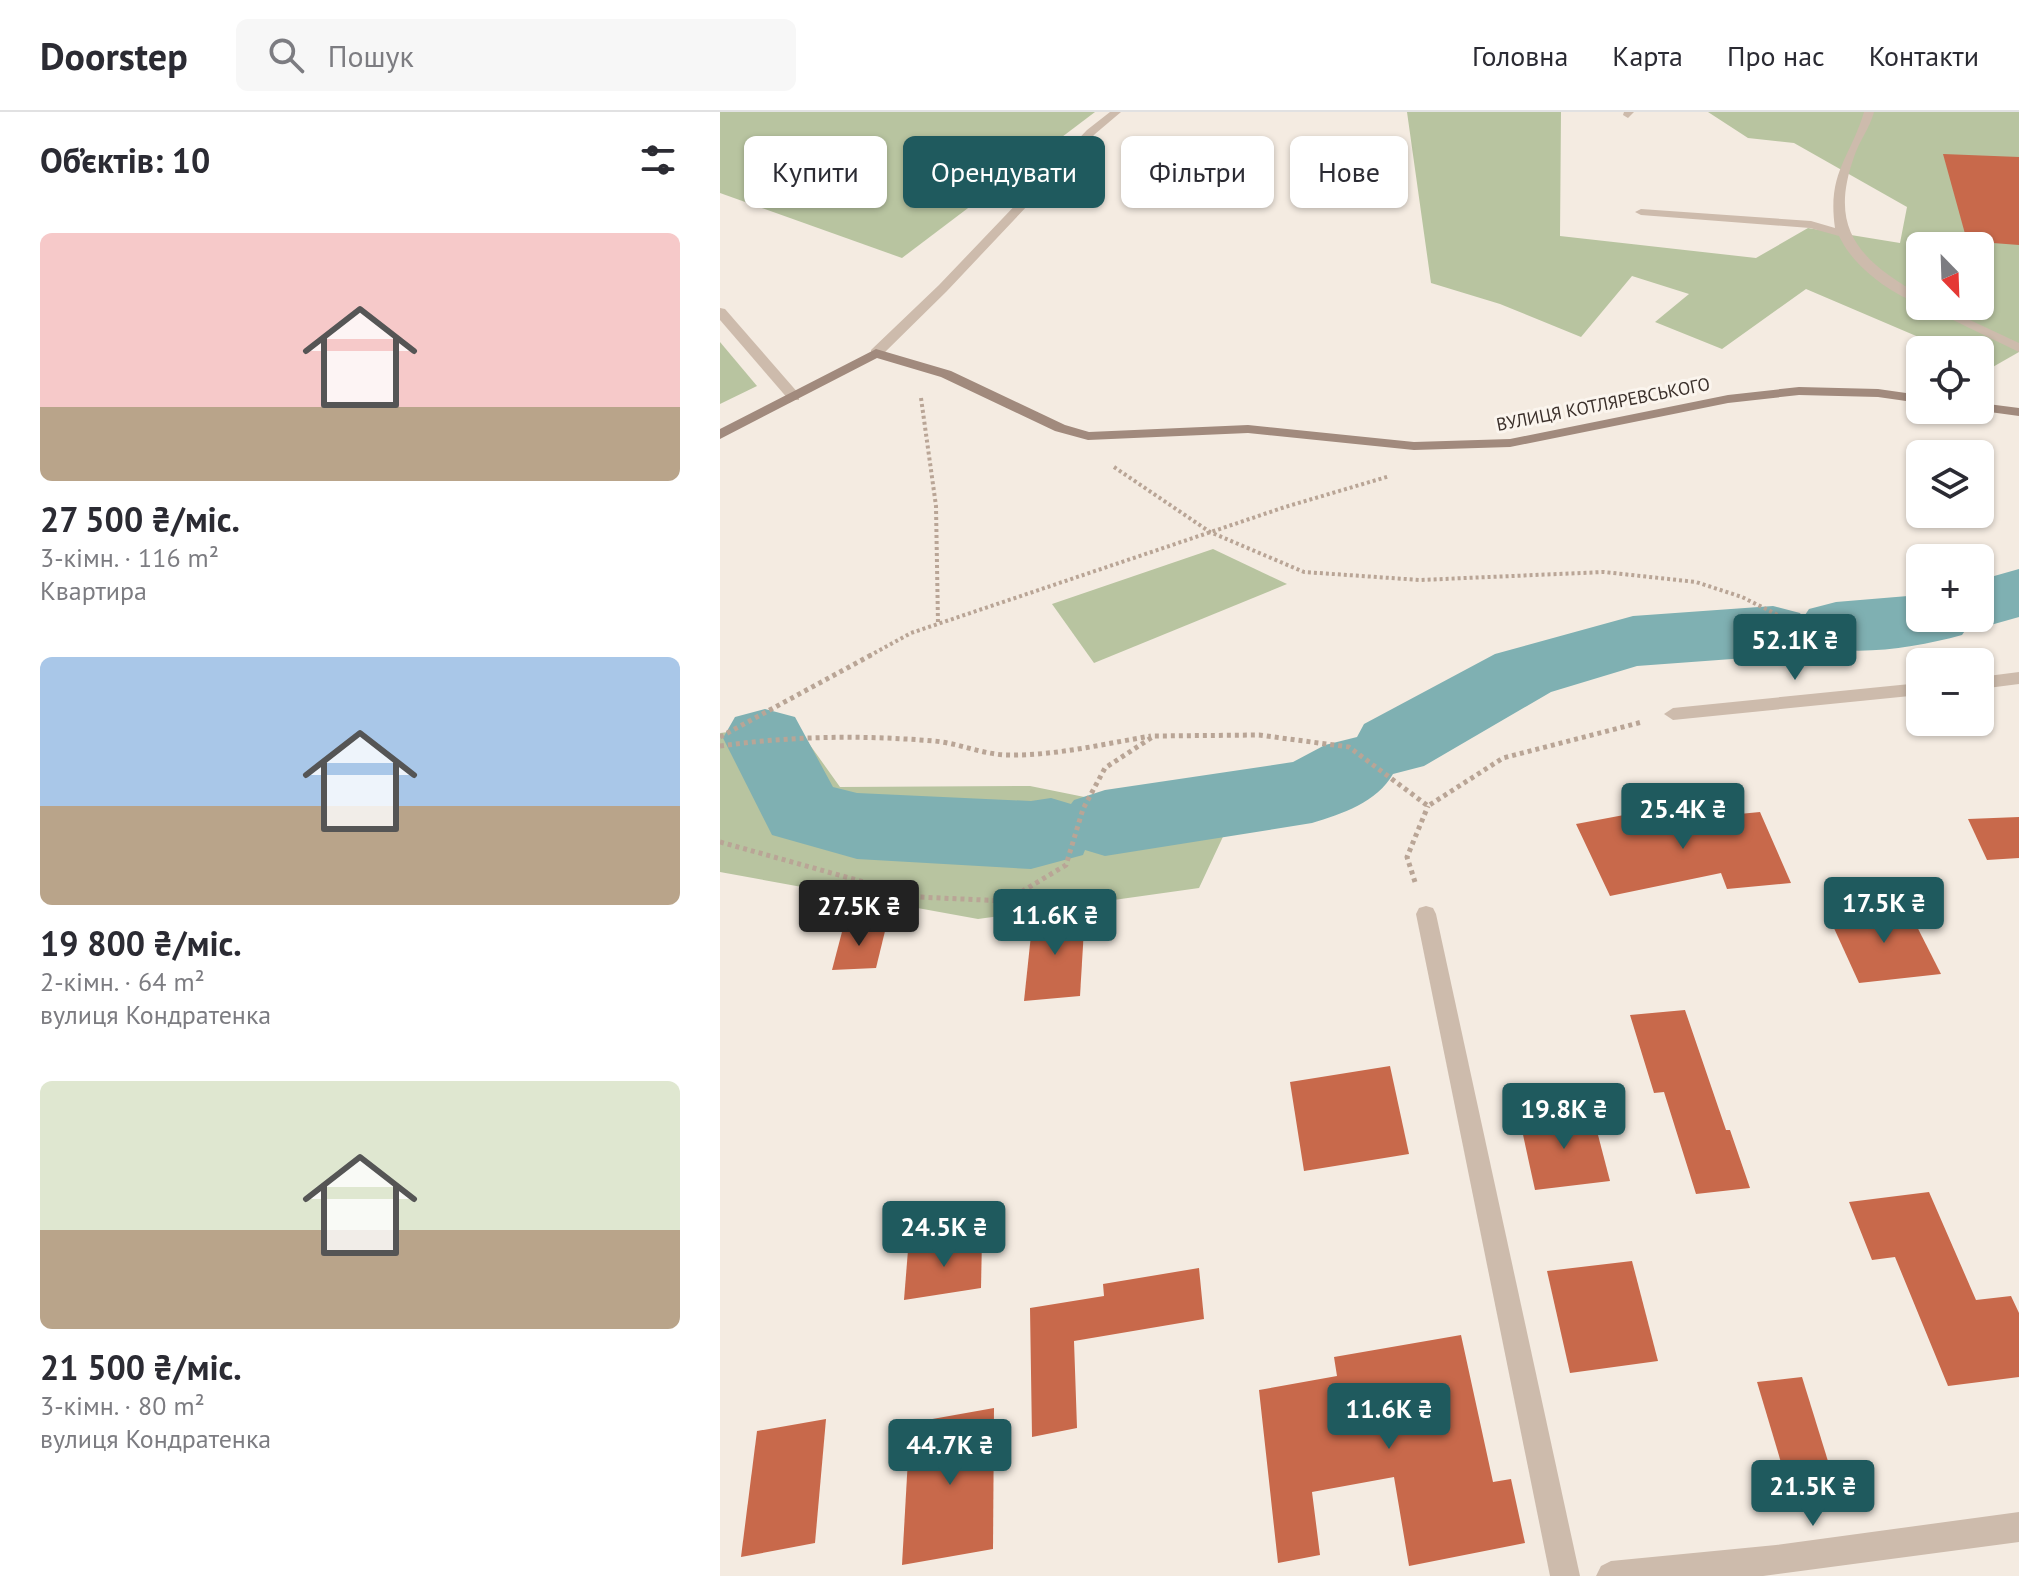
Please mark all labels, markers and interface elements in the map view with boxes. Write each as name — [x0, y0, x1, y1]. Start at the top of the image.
search box — [236, 19, 796, 91]
text: Doorstep — [40, 31, 188, 80]
icon: search — [264, 33, 308, 77]
text: Пошук — [328, 36, 414, 75]
text: Головна — [1472, 37, 1568, 74]
text: Карта — [1612, 37, 1683, 74]
text: Про нас — [1727, 37, 1825, 74]
text: Контакти — [1869, 37, 1979, 74]
chip: Купити — [744, 136, 887, 208]
chip: Орендувати — [903, 136, 1105, 208]
chip: Фільтри — [1121, 136, 1274, 208]
chip: Нове — [1290, 136, 1408, 208]
text: Об’єктів: 10 — [40, 138, 210, 182]
icon: filters — [636, 138, 680, 182]
north arrow — [1906, 232, 1994, 320]
map controls — [1906, 232, 1994, 736]
icon: home — [288, 285, 432, 429]
button: locate — [1906, 336, 1994, 424]
street label: ВУЛИЦЯ КОТЛЯРЕВСЬКОГО — [1494, 372, 1712, 436]
button: layers — [1906, 440, 1994, 528]
text: 27 500 ₴/міс. — [40, 497, 240, 541]
text: 3-кімн. · 116 m² — [40, 541, 219, 574]
button: + — [1906, 544, 1994, 632]
text: Квартира — [40, 574, 147, 607]
pin: 52.1K ₴ — [1721, 614, 1869, 682]
text: 52.1K ₴ — [1751, 623, 1839, 656]
button: − — [1906, 648, 1994, 736]
icon: home — [288, 709, 432, 853]
pin: 25.4K ₴ — [1609, 783, 1757, 851]
text: 25.4K ₴ — [1639, 792, 1727, 825]
pin: 17.5K ₴ — [1810, 877, 1958, 945]
pin: 27.5K ₴ — [785, 880, 933, 948]
text: 17.5K ₴ — [1842, 886, 1926, 919]
text: 27.5K ₴ — [817, 889, 901, 922]
pin: 11.6K ₴ — [981, 889, 1129, 957]
text: 11.6K ₴ — [1011, 898, 1099, 931]
text: 19 800 ₴/міс. — [40, 921, 242, 965]
text: 2-кімн. · 64 m² — [40, 965, 205, 998]
text: вулиця Кондратенка — [40, 998, 271, 1031]
pin: 19.8K ₴ — [1490, 1083, 1638, 1151]
text: 19.8K ₴ — [1520, 1092, 1608, 1125]
icon: home — [288, 1133, 432, 1277]
pin: 24.5K ₴ — [870, 1201, 1018, 1269]
text: 24.5K ₴ — [900, 1210, 988, 1243]
text: 21 500 ₴/міс. — [40, 1345, 242, 1389]
pin: 11.6K ₴ — [1315, 1383, 1463, 1451]
text: 3-кімн. · 80 m² — [40, 1389, 205, 1422]
text: 11.6K ₴ — [1345, 1392, 1433, 1425]
pin: 44.7K ₴ — [876, 1419, 1024, 1487]
text: вулиця Кондратенка — [40, 1422, 271, 1455]
text: 44.7K ₴ — [906, 1428, 994, 1461]
pin: 21.5K ₴ — [1739, 1460, 1887, 1528]
text: 21.5K ₴ — [1769, 1469, 1857, 1502]

